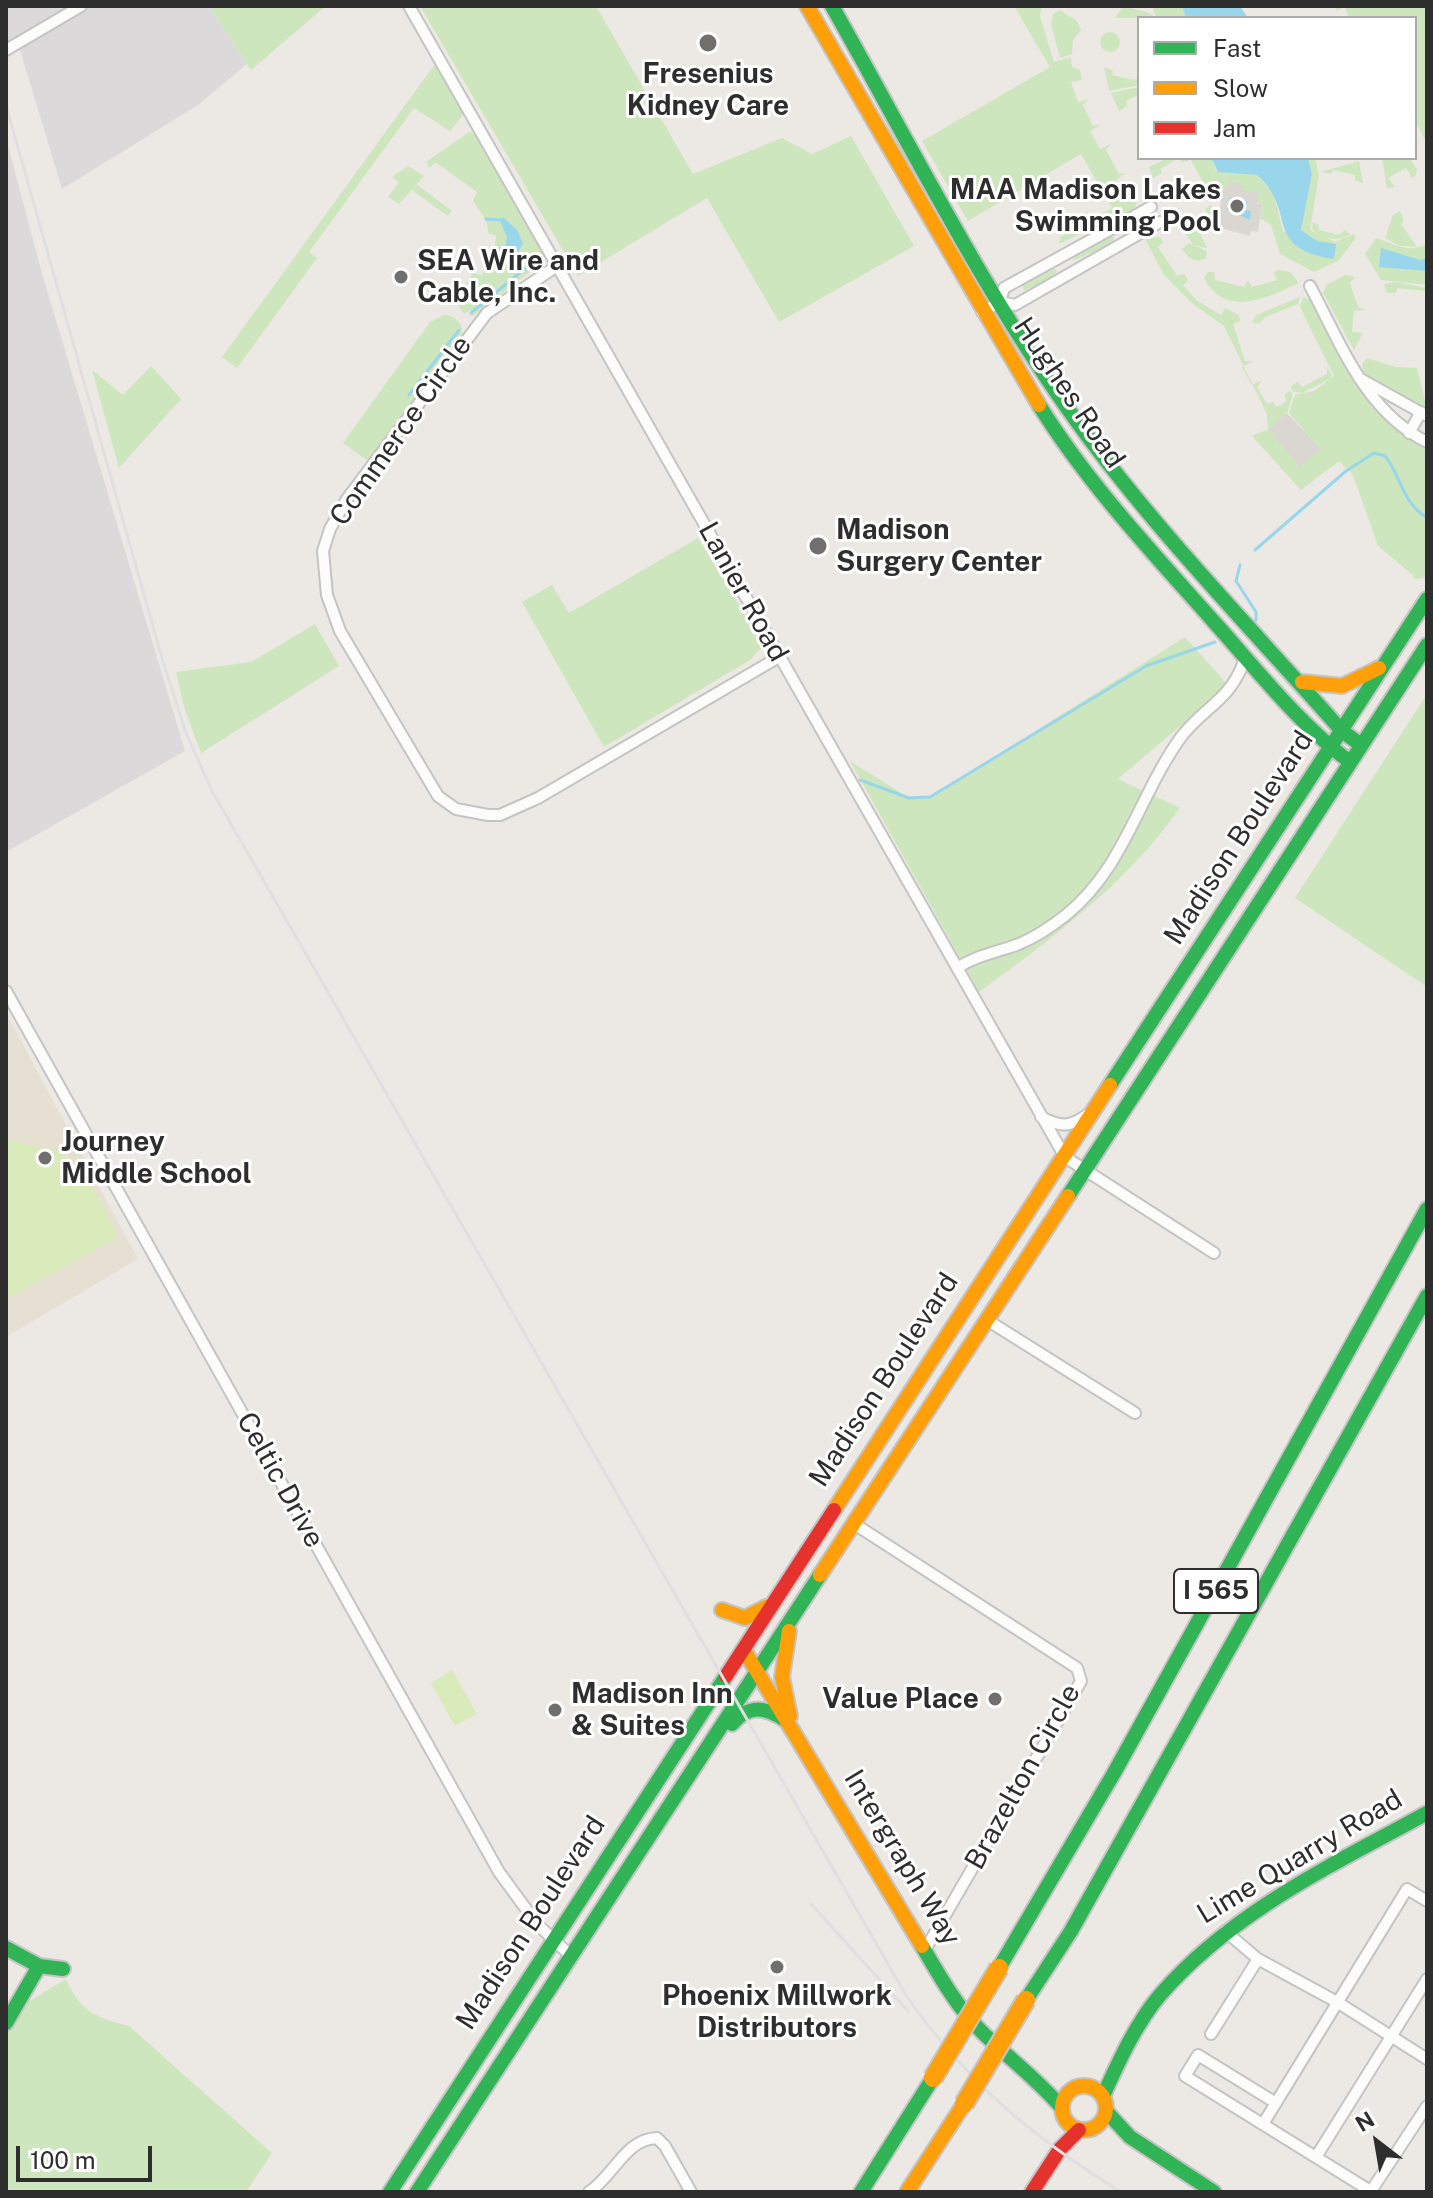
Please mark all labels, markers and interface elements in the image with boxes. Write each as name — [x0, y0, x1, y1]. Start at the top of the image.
legend — [1137, 16, 1417, 160]
marker: Fresenius Kidney Care — [697, 32, 719, 54]
text: Fast — [1213, 34, 1261, 62]
place label: Fresenius Kidney Care — [627, 57, 789, 123]
text: Slow — [1213, 74, 1268, 102]
text: Jam — [1213, 114, 1256, 142]
place label: MAA Madison Lakes Swimming Pool — [950, 173, 1221, 239]
marker: MAA Madison Lakes Swimming Pool — [1228, 197, 1246, 215]
place label: SEA Wire and Cable, Inc. — [417, 244, 599, 310]
marker: SEA Wire and Cable, Inc. — [392, 268, 410, 286]
street label: Hughes Road — [1006, 311, 1132, 475]
street label: Commerce Circle — [323, 330, 479, 532]
place label: Madison Surgery Center — [836, 513, 1042, 579]
street label: Lanier Road — [691, 516, 795, 668]
marker: Madison Surgery Center — [807, 535, 829, 557]
street label: Madison Boulevard — [1157, 725, 1321, 951]
place label: Journey Middle School — [61, 1125, 252, 1191]
marker: Journey Middle School — [36, 1149, 54, 1167]
street label: Madison Boulevard — [802, 1267, 966, 1493]
street label: Celtic Drive — [229, 1407, 331, 1553]
road number: I 565 — [1174, 1569, 1258, 1613]
place label: Madison Inn & Suites — [571, 1677, 733, 1743]
street label: Brazelton Circle — [958, 1679, 1088, 1875]
place label: Value Place — [822, 1682, 979, 1716]
marker: Value Place — [986, 1690, 1004, 1708]
marker: Madison Inn & Suites — [546, 1701, 564, 1719]
street label: Intergraph Way — [836, 1764, 968, 1952]
street label: Lime Quarry Road — [1191, 1783, 1409, 1931]
street label: Madison Boulevard — [449, 1810, 613, 2036]
marker: Phoenix Millwork Distributors — [768, 1958, 786, 1976]
place label: Phoenix Millwork Distributors — [662, 1979, 892, 2045]
north arrow — [1337, 2102, 1417, 2182]
text: N — [1351, 2106, 1379, 2137]
scale bar — [20, 2130, 156, 2180]
text: 100 m — [30, 2146, 96, 2174]

